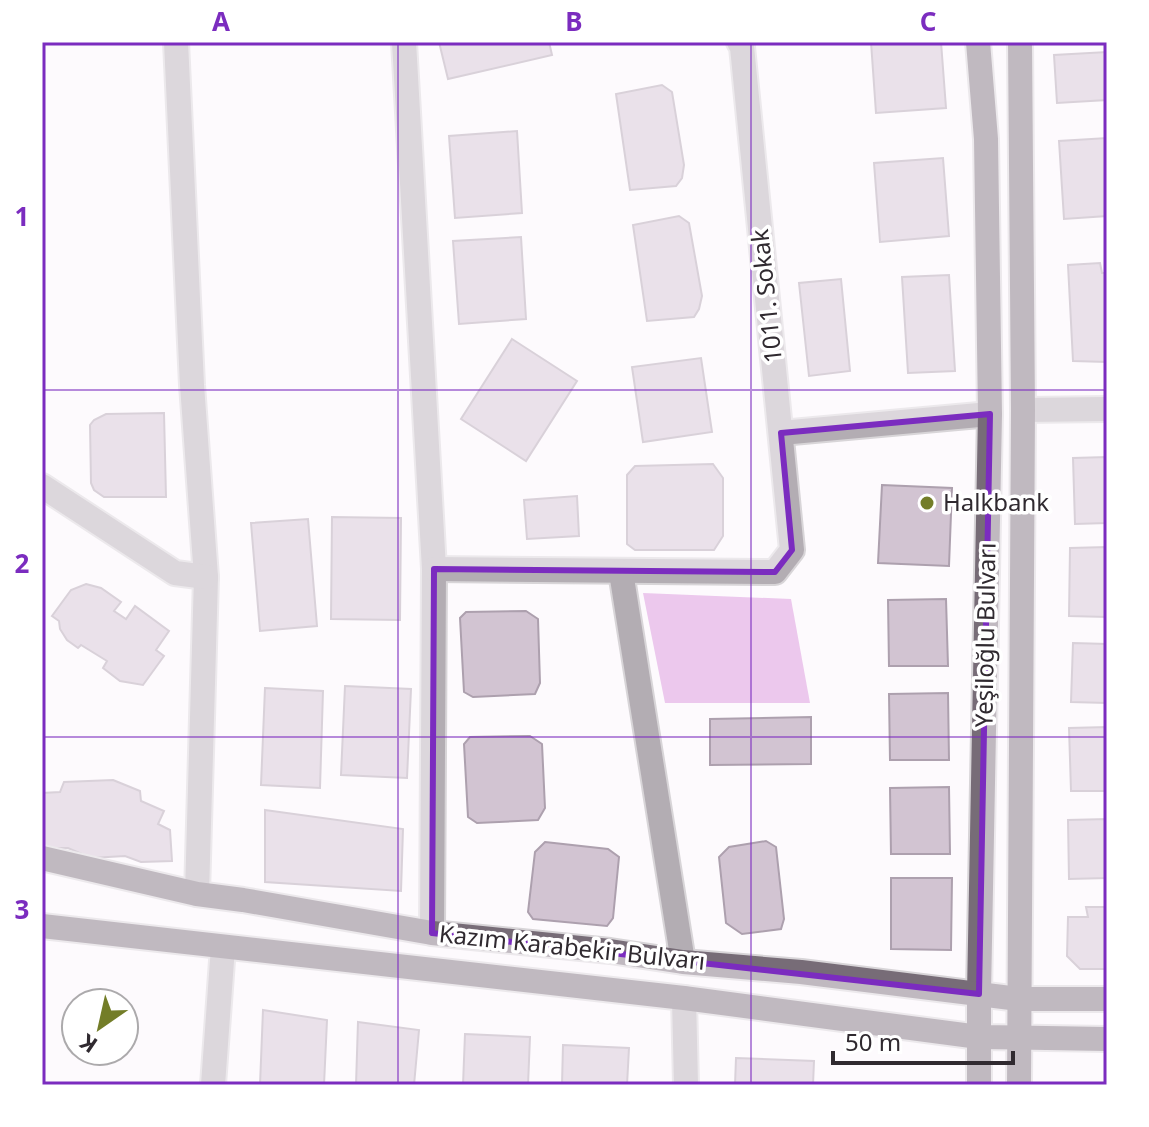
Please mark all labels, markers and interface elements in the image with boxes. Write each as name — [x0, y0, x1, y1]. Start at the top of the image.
text: A — [212, 3, 230, 39]
text: B — [565, 3, 583, 39]
text: C — [920, 3, 936, 39]
text: 1 — [15, 198, 29, 234]
street label: 1011. Sokak — [742, 227, 789, 365]
place label: Halkbank — [943, 485, 1049, 518]
marker: Halkbank — [918, 494, 936, 512]
street label: Yeşiloğlu Bulvarı — [966, 542, 1003, 728]
text: 2 — [15, 545, 30, 581]
text: 3 — [15, 891, 29, 927]
street label: Kazım Karabekir Bulvarı — [437, 916, 707, 977]
north arrow — [60, 987, 140, 1067]
scale bar — [833, 1015, 1013, 1065]
text: 50 m — [845, 1025, 901, 1058]
text: K — [73, 1028, 103, 1061]

